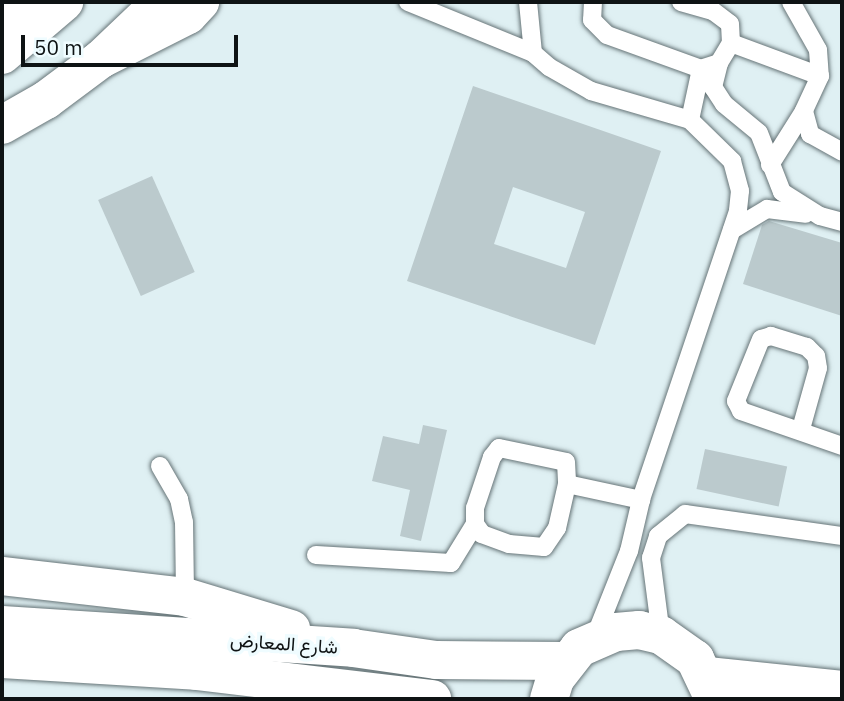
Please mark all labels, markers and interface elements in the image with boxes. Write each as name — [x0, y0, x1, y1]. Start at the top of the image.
scale bar — [24, 21, 242, 65]
text: 50 m — [34, 33, 83, 61]
street label: شارع المعارض — [229, 629, 339, 659]

